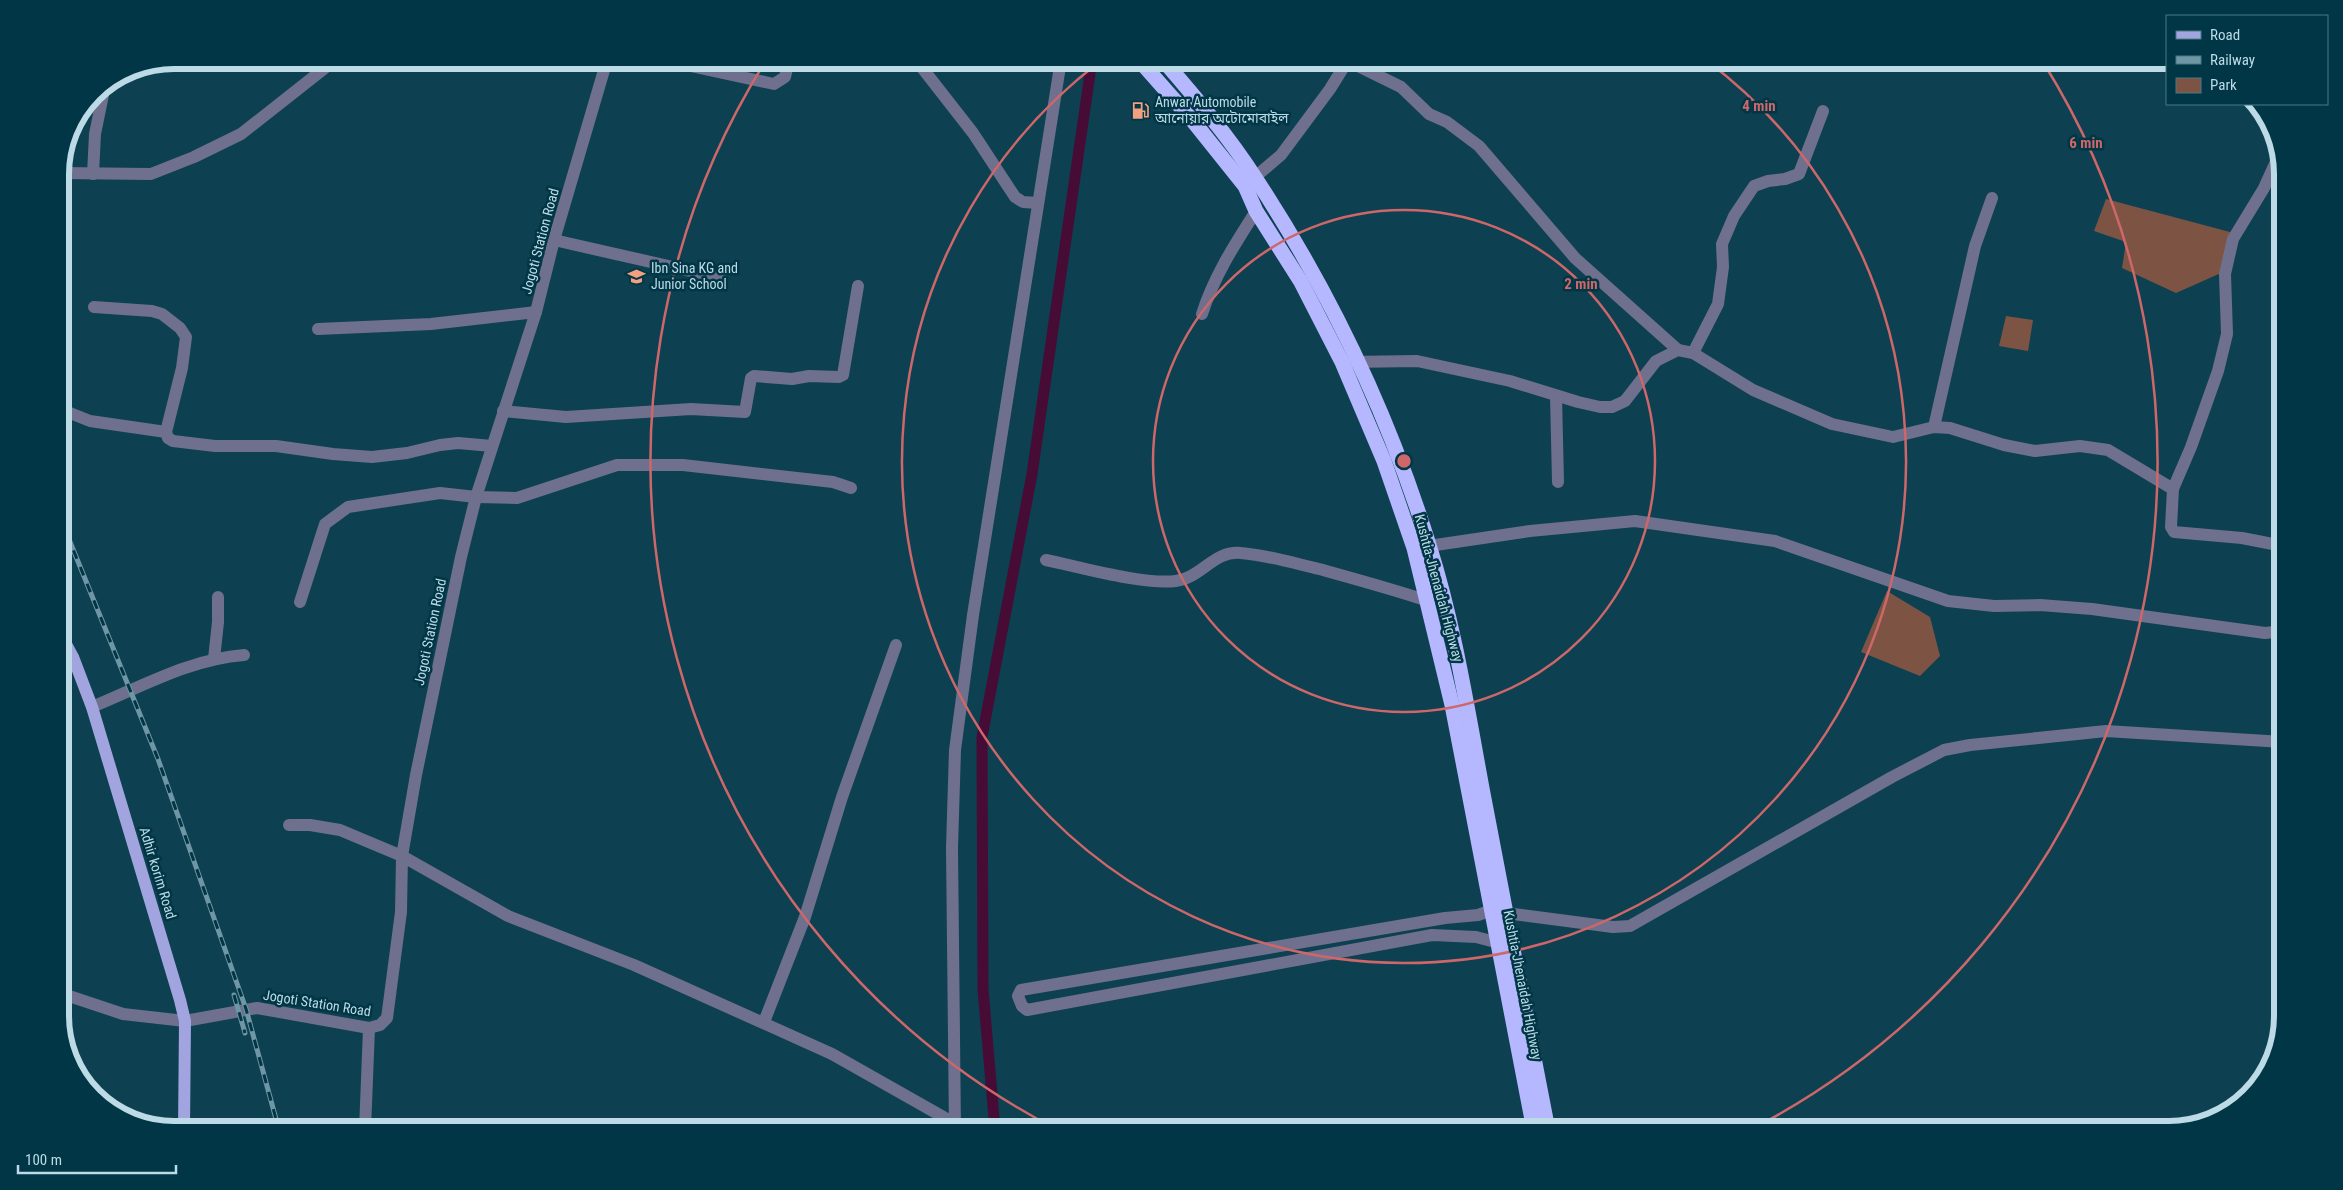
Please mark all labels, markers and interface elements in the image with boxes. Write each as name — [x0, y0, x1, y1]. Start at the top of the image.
legend — [2166, 15, 2328, 105]
text: Road — [2210, 26, 2240, 44]
text: Railway — [2210, 51, 2255, 69]
text: Park — [2210, 76, 2237, 94]
place label: Anwar Automobile আনোয়ার অটোমোবাইল — [1154, 94, 1289, 126]
text: 4 min — [1742, 97, 1776, 115]
fuel station icon: Anwar Automobile আনোয়ার অটোমোবাইল — [1131, 100, 1151, 120]
text: 6 min — [2069, 134, 2103, 152]
street label: Jogoti Station Road — [518, 186, 562, 296]
place label: Ibn Sina KG and Junior School — [651, 260, 738, 292]
school or university icon: Ibn Sina KG and Junior School — [627, 266, 647, 286]
text: 2 min — [1564, 275, 1598, 293]
centre of rings — [1395, 452, 1413, 470]
street label: Kushtia-Jhenaidah Highway — [1412, 512, 1466, 664]
street label: Jogoti Station Road — [411, 577, 449, 687]
street label: Adhir korim Road — [136, 825, 180, 921]
street label: Kushtia-Jhenaidah Highway — [1501, 909, 1545, 1062]
street label: Jogoti Station Road — [262, 987, 372, 1019]
scale bar — [18, 1142, 175, 1174]
text: 100 m — [25, 1151, 62, 1169]

